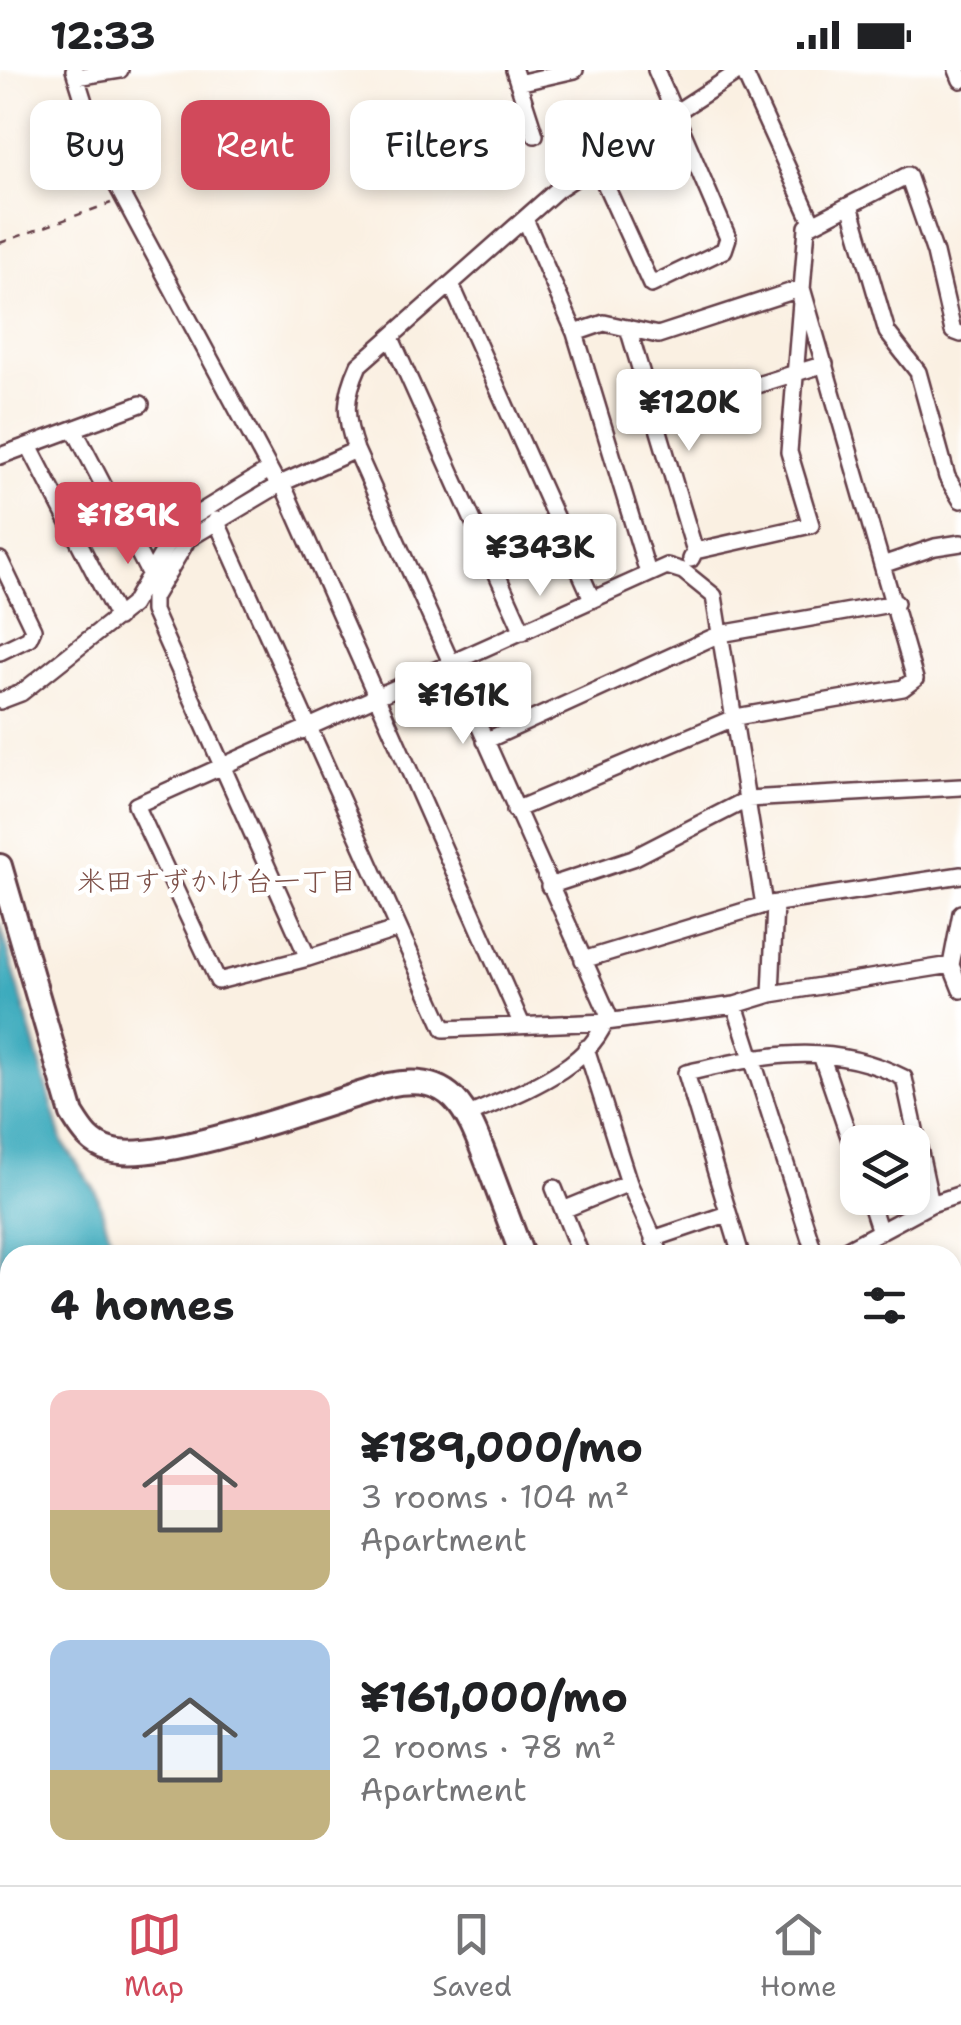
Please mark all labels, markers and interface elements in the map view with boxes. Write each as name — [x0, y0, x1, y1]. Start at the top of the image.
text: 12:33 — [50, 10, 156, 61]
chip: Buy — [30, 100, 161, 190]
chip: Rent — [181, 100, 330, 190]
chip: Filters — [350, 100, 525, 190]
chip: New — [545, 100, 691, 190]
pin: ¥120K — [619, 369, 759, 454]
text: ¥120K — [638, 380, 740, 423]
pin: ¥189K — [58, 482, 198, 567]
text: ¥189K — [77, 493, 179, 536]
pin: ¥343K — [470, 514, 610, 599]
text: ¥343K — [485, 525, 595, 568]
pin: ¥161K — [393, 662, 533, 747]
text: ¥161K — [417, 673, 509, 716]
district label: 米田すずかけ台一丁目 — [77, 862, 357, 900]
map controls — [840, 1125, 930, 1215]
button: layers — [840, 1125, 930, 1215]
text: 4 homes — [50, 1277, 235, 1333]
icon: filters — [857, 1278, 912, 1333]
text: ¥189,000/mo — [360, 1419, 643, 1475]
icon: home — [130, 1430, 250, 1550]
text: 3 rooms · 104 m² — [360, 1475, 629, 1518]
text: Apartment — [360, 1518, 527, 1561]
text: ¥161,000/mo — [360, 1669, 628, 1725]
icon: home — [130, 1680, 250, 1800]
text: 2 rooms · 78 m² — [360, 1725, 616, 1768]
text: Apartment — [360, 1768, 527, 1811]
tab: Map — [124, 1907, 184, 2005]
tab: Saved — [432, 1907, 512, 2005]
tab: Home — [760, 1907, 837, 2005]

